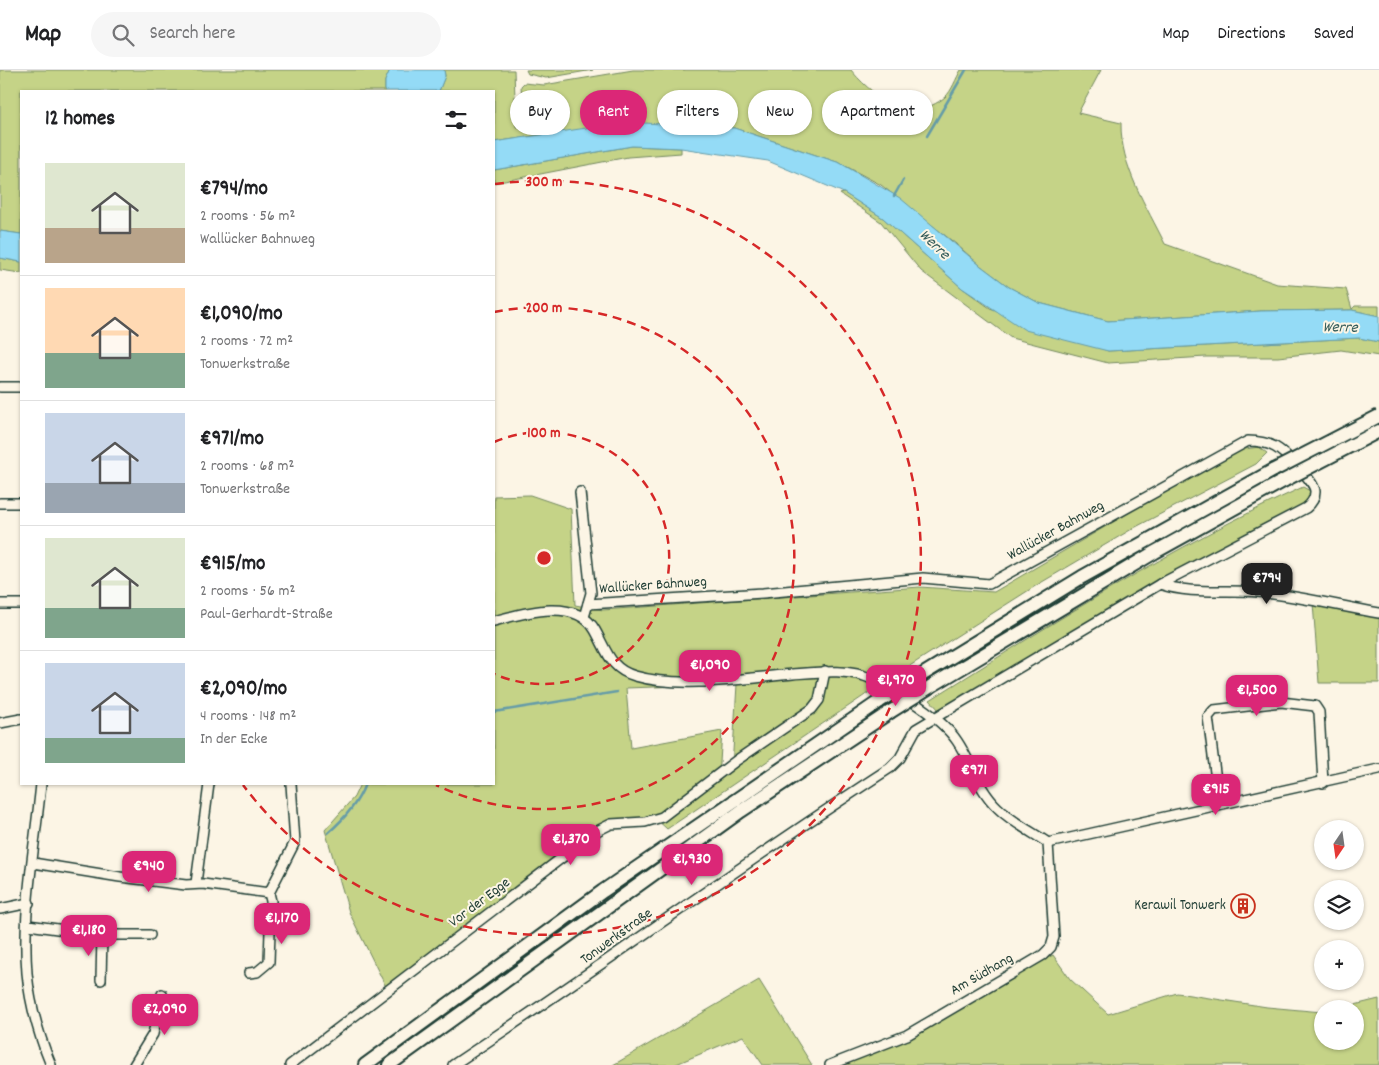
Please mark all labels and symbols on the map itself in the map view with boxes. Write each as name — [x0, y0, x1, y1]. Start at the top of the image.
text: 300 m — [526, 172, 562, 194]
water label: Werre — [913, 225, 955, 266]
text: 200 m — [526, 298, 562, 320]
water label: Werre — [1322, 316, 1359, 340]
text: 100 m — [527, 423, 561, 445]
street label: Wallücker Bahnweg — [1004, 495, 1108, 567]
centre of rings — [535, 549, 553, 567]
pin: €794 — [1237, 562, 1297, 605]
street label: Wallücker Bahnweg — [598, 571, 708, 601]
pin: €1,090 — [669, 650, 751, 692]
pin: €1,970 — [855, 664, 937, 707]
pin: €1,500 — [1216, 674, 1298, 717]
pin: €971 — [944, 754, 1004, 797]
pin: €915 — [1186, 774, 1246, 816]
north arrow — [1314, 820, 1364, 870]
pin: €1,370 — [530, 824, 612, 866]
pin: €1,930 — [651, 844, 733, 886]
pin: €940 — [119, 850, 179, 893]
street label: Vor der Egge — [445, 872, 516, 933]
building icon: Kerawil Tonwerk — [1230, 893, 1256, 919]
place label: Kerawil Tonwerk — [1134, 895, 1226, 917]
pin: €1,170 — [241, 902, 323, 945]
street label: Tonwerkstraße — [576, 903, 658, 971]
pin: €1,180 — [48, 914, 130, 957]
street label: Am Südhang — [946, 948, 1018, 1002]
pin: €2,090 — [124, 994, 206, 1036]

